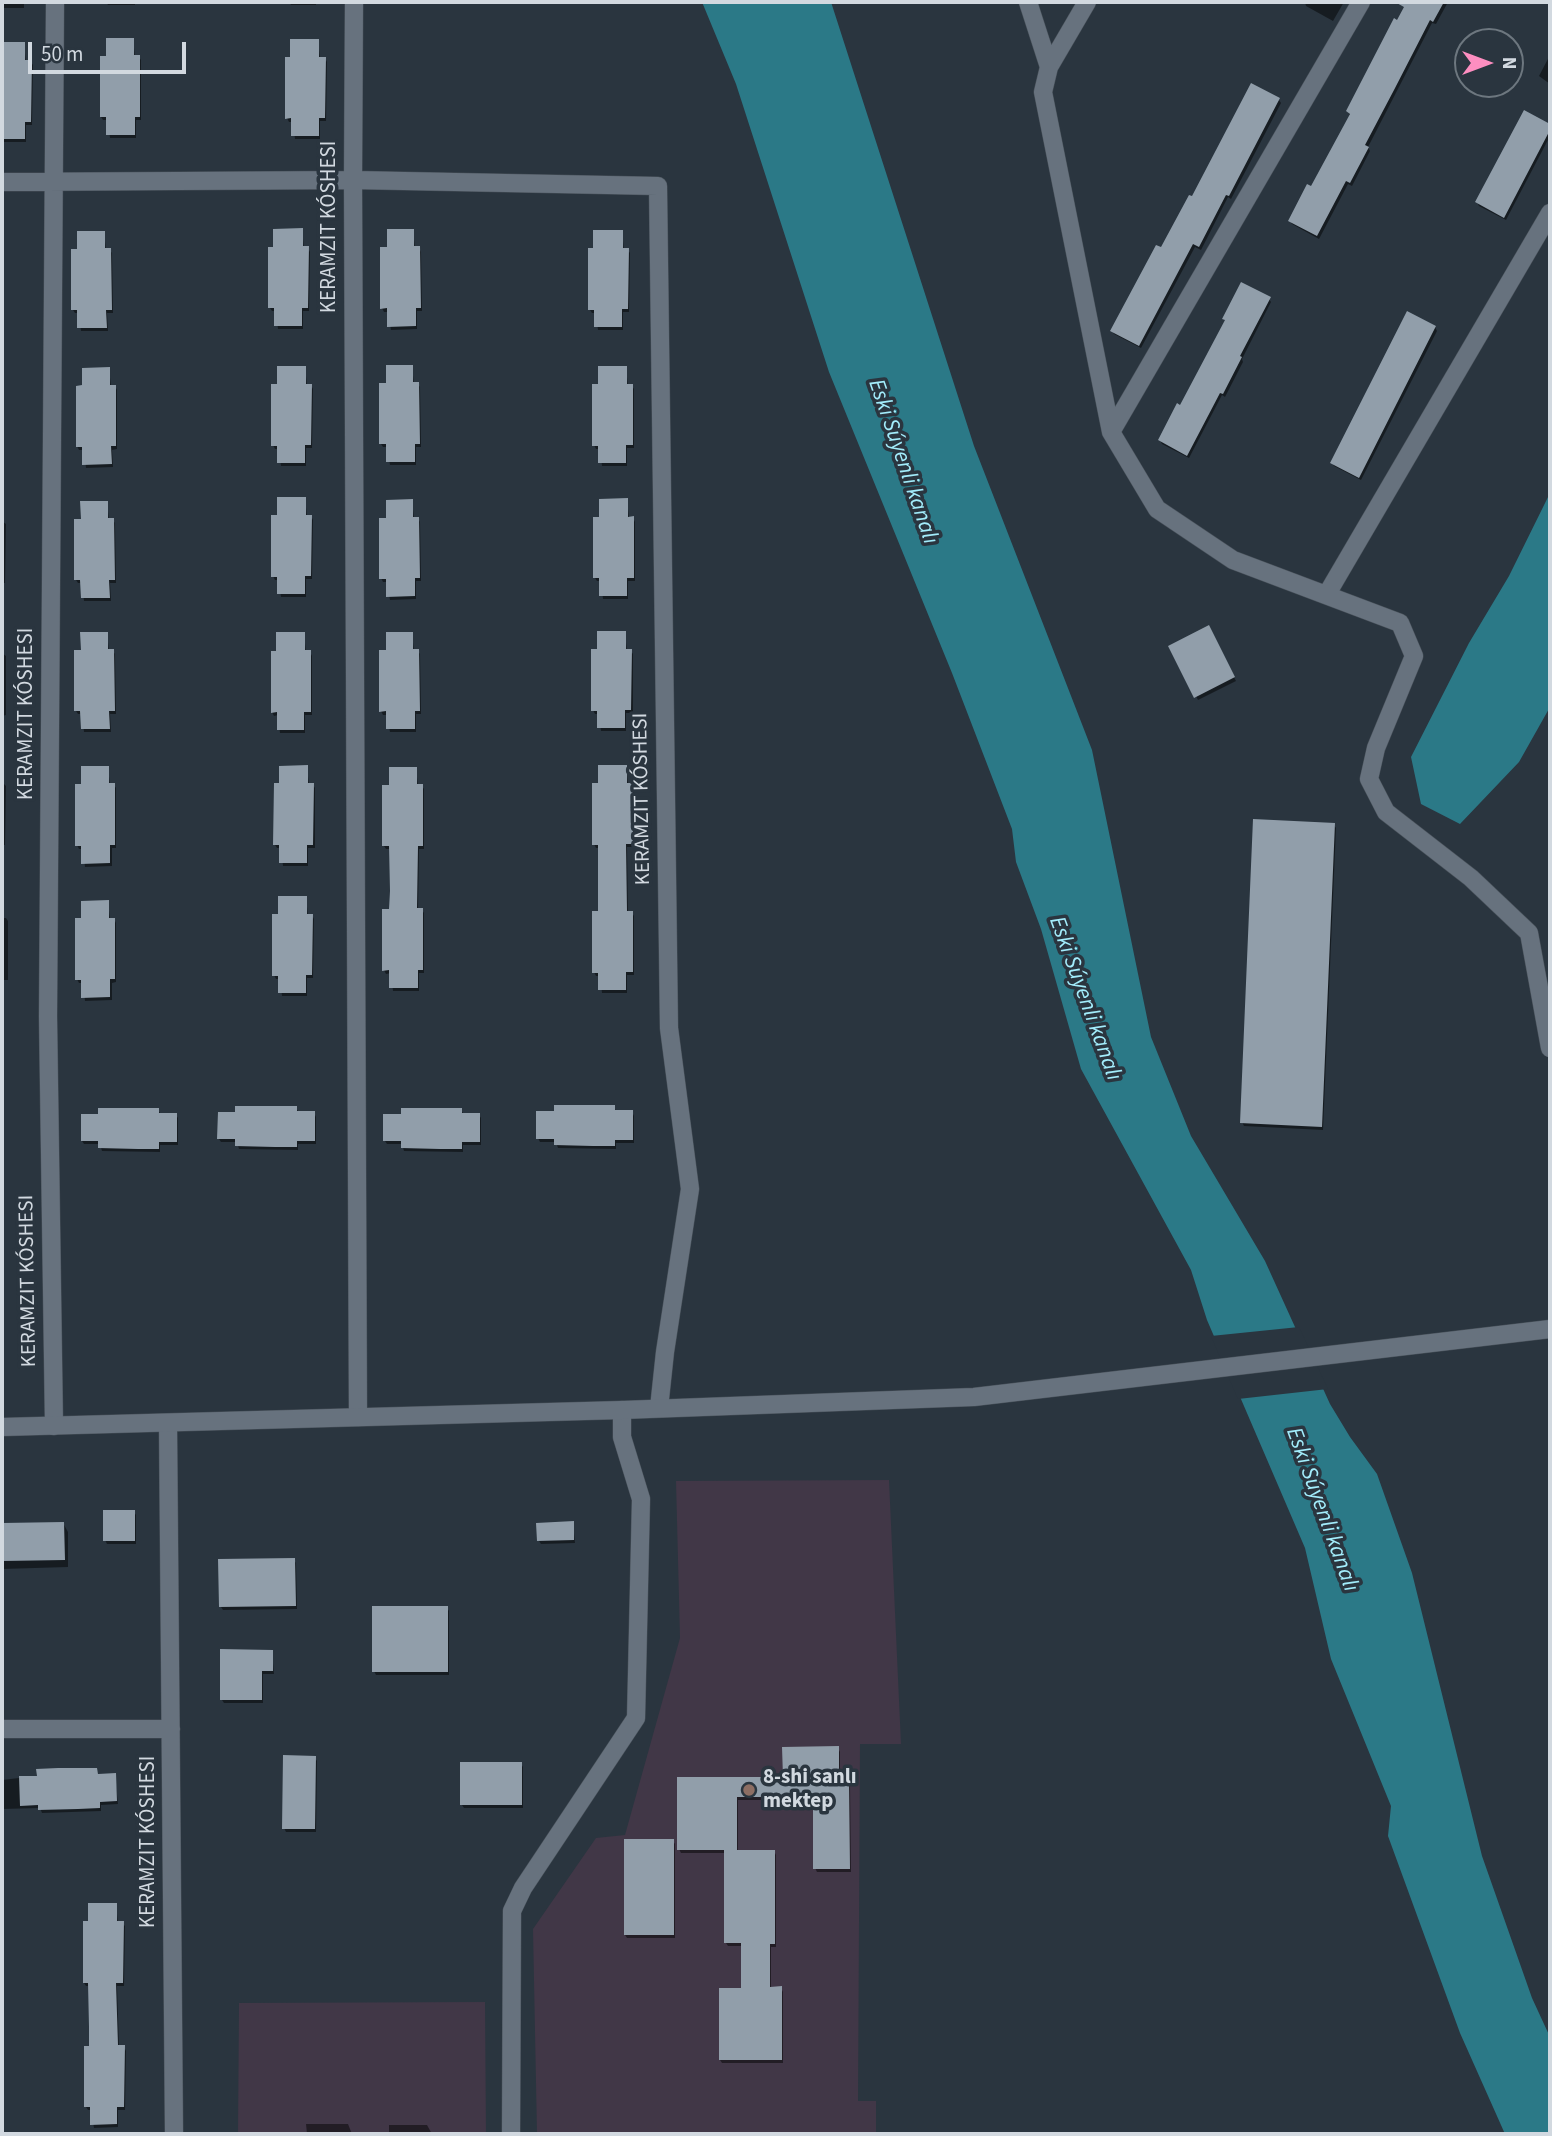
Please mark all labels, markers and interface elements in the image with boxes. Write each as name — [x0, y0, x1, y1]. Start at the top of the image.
scale bar — [32, 28, 189, 72]
north arrow — [1454, 28, 1524, 98]
text: 50 m — [41, 39, 83, 69]
text: N — [1495, 57, 1522, 69]
street label: KERAMZIT KÓSHESI — [317, 141, 343, 313]
water label: Eski Súyenli kanalı — [861, 376, 943, 548]
street label: KERAMZIT KÓSHESI — [14, 628, 40, 800]
street label: KERAMZIT KÓSHESI — [629, 713, 657, 885]
water label: Eski Súyenli kanalı — [1041, 913, 1127, 1085]
street label: KERAMZIT KÓSHESI — [15, 1195, 43, 1367]
water label: Eski Súyenli kanalı — [1278, 1424, 1364, 1596]
street label: KERAMZIT KÓSHESI — [136, 1756, 162, 1928]
place label: 8-shi sanlı mektep — [763, 1765, 857, 1815]
marker: 8-shi sanlı mektep — [741, 1782, 757, 1798]

